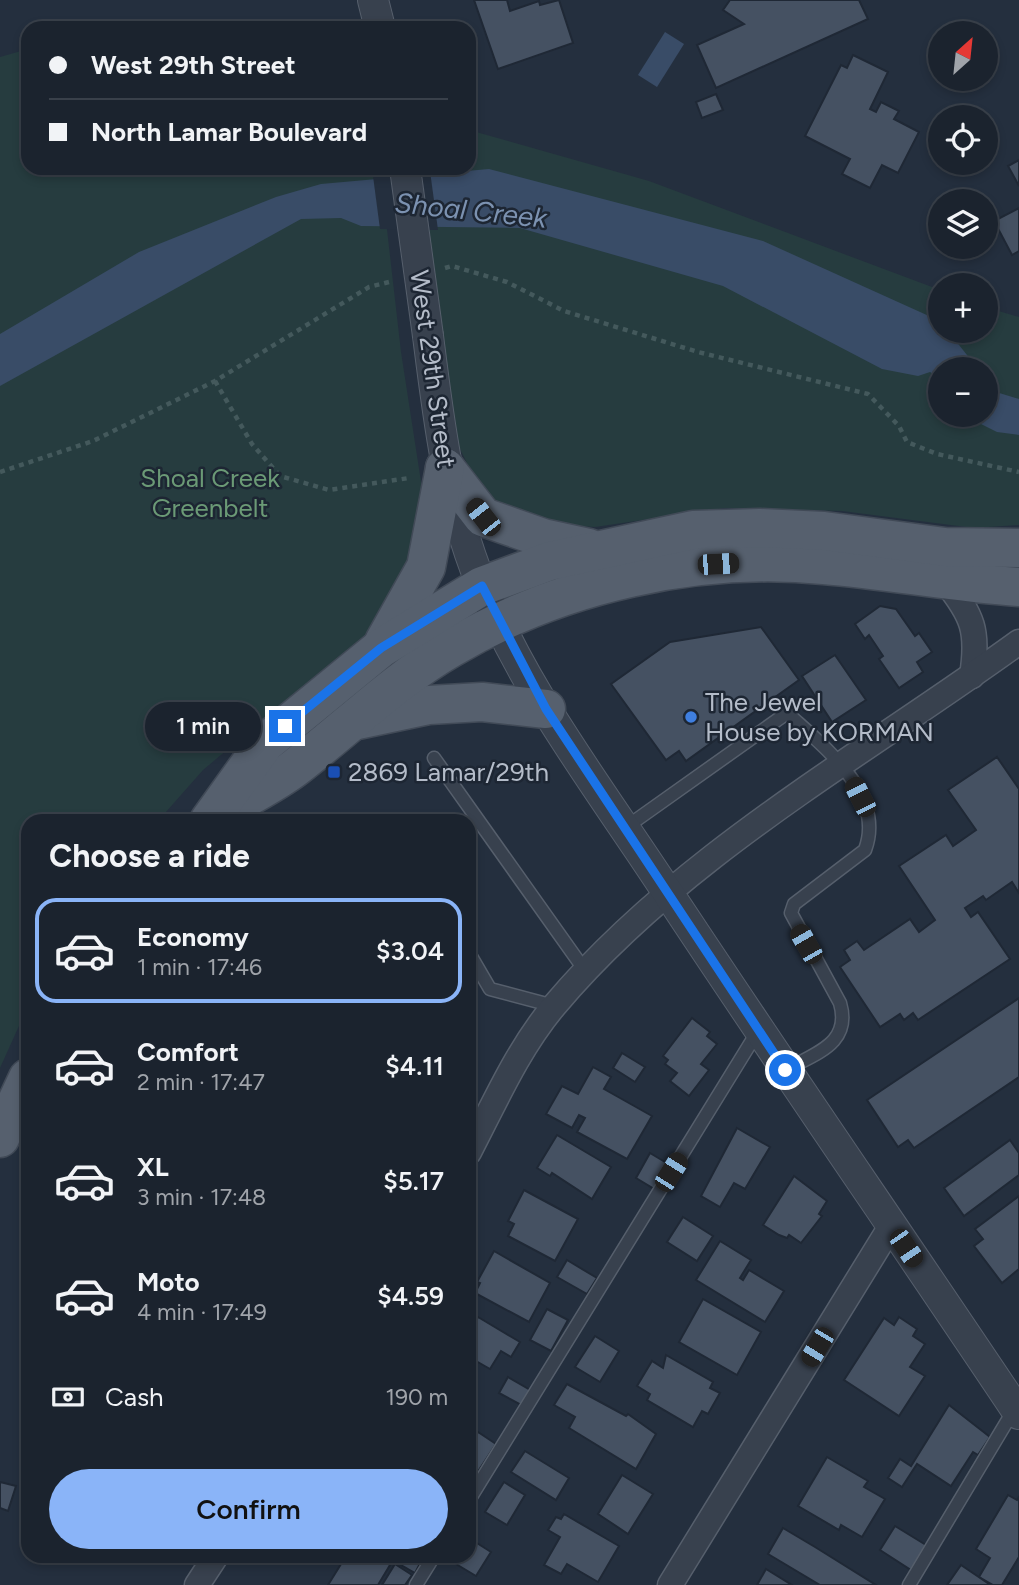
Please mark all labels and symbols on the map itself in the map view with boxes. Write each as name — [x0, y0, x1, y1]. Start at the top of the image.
north arrow — [928, 21, 998, 91]
water label: Shoal Creek — [393, 185, 550, 235]
street label: West 29th Street — [403, 268, 463, 470]
park label: Shoal Creek Greenbelt — [140, 462, 280, 524]
car — [462, 494, 505, 540]
car — [697, 552, 740, 576]
place label: The Jewel House by KORMAN — [705, 686, 934, 748]
callout: 1 min — [145, 702, 260, 750]
marker: The Jewel House by KORMAN — [683, 709, 699, 725]
route end — [269, 710, 301, 742]
place label: 2869 Lamar/29th — [348, 756, 549, 788]
marker: 2869 Lamar/29th — [326, 764, 342, 780]
car — [842, 774, 879, 820]
car — [787, 921, 826, 967]
route start — [769, 1054, 801, 1086]
car — [651, 1149, 692, 1195]
car — [886, 1225, 927, 1271]
car — [798, 1324, 837, 1370]

